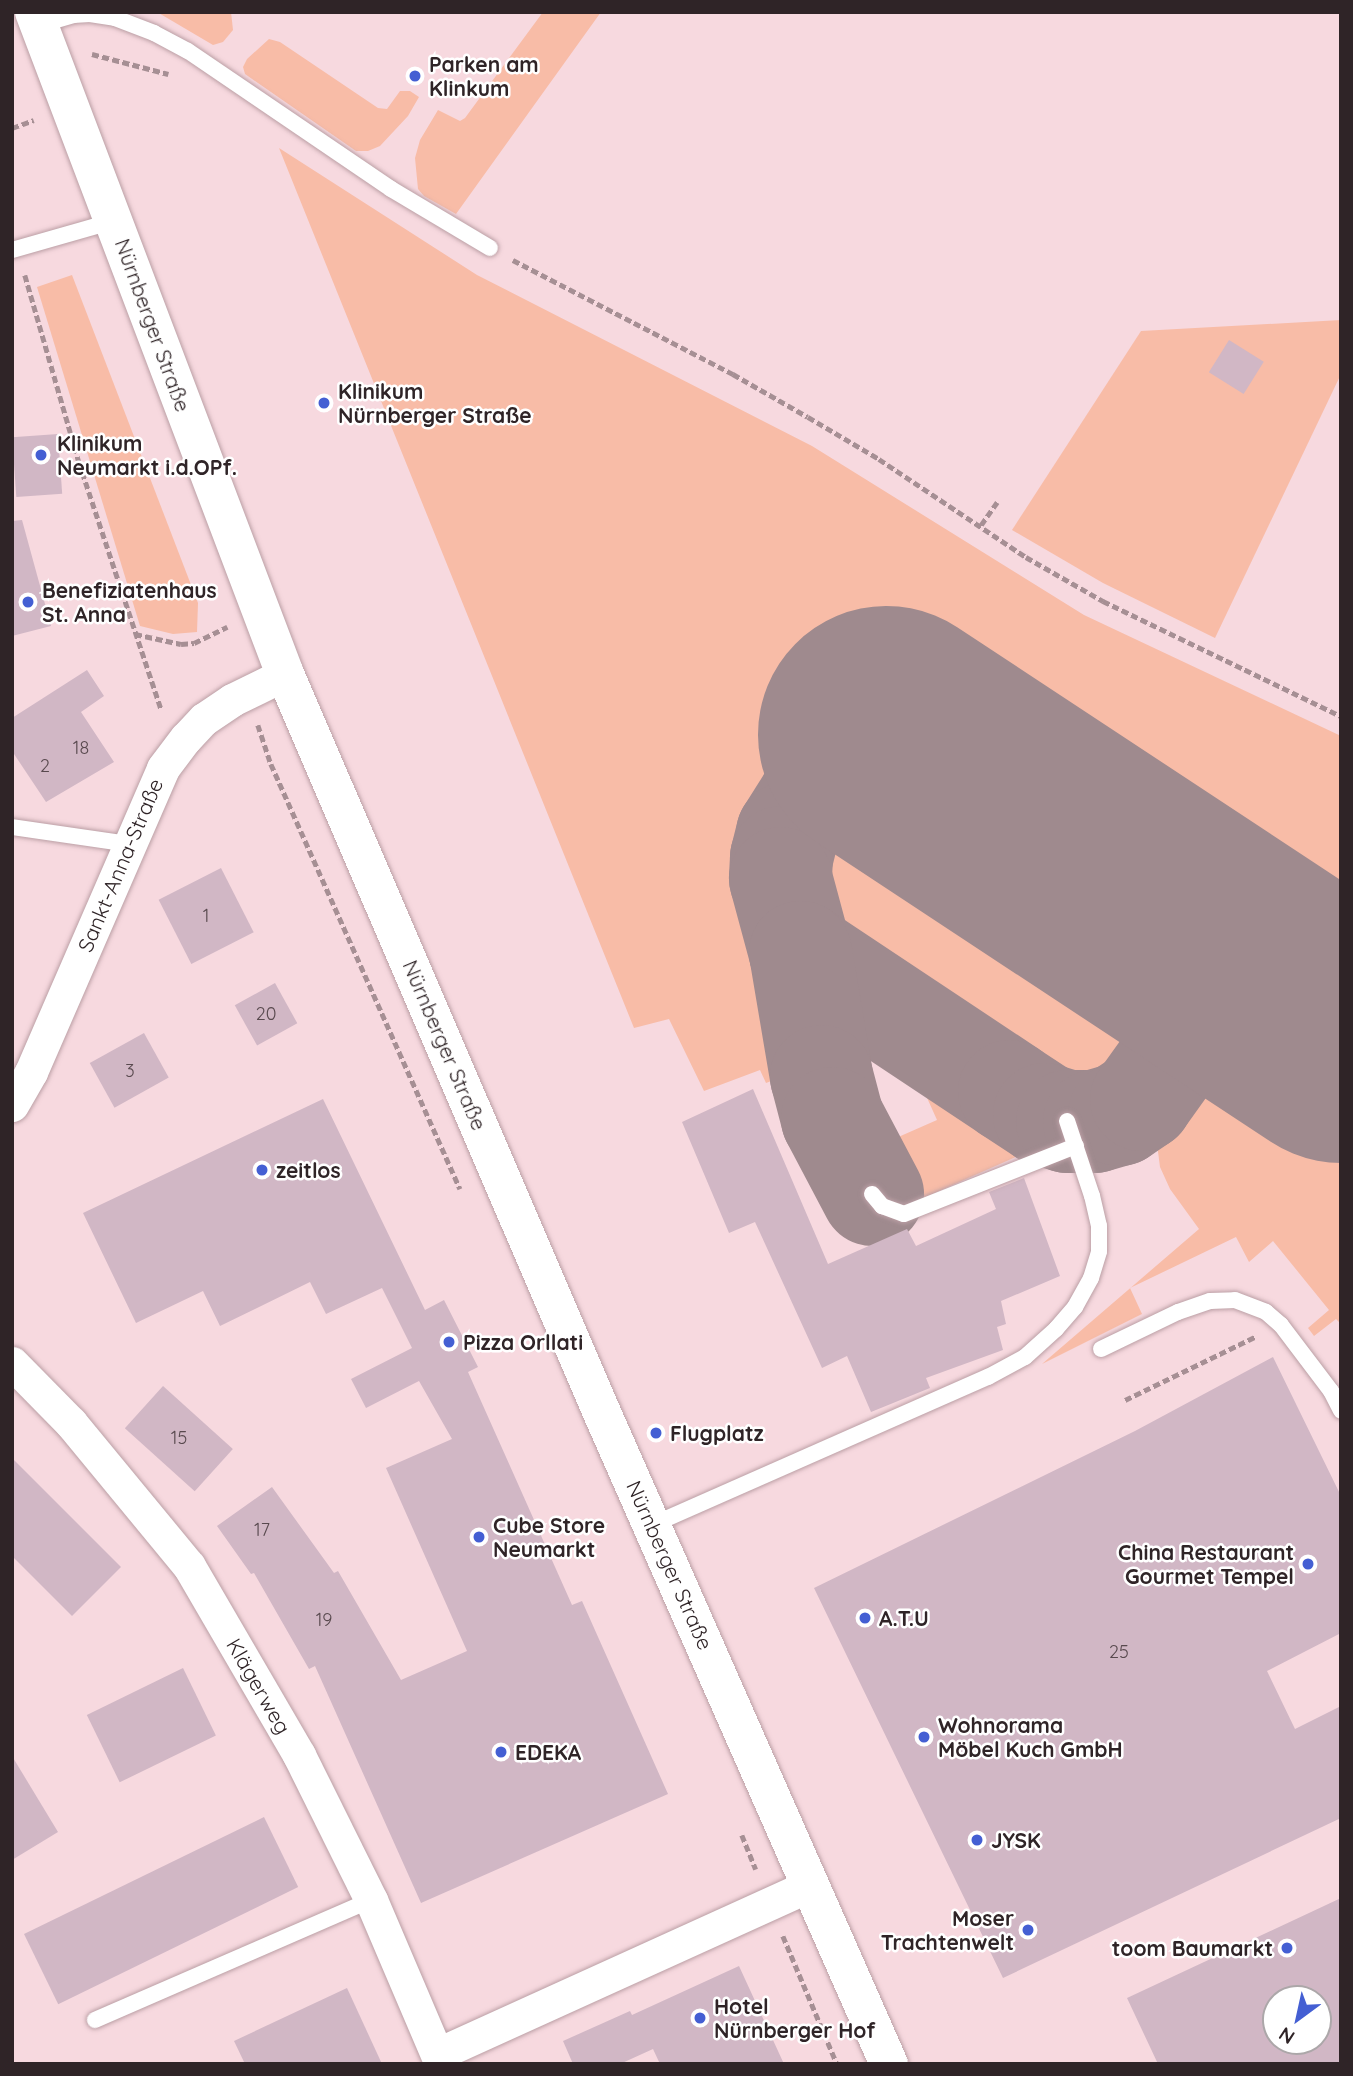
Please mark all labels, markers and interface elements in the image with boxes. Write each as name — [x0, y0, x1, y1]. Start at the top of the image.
place label: Parken am Klinkum — [429, 51, 539, 101]
marker: Parken am Klinkum — [407, 68, 423, 84]
street label: Nürnberger Straße — [110, 235, 196, 415]
place label: Klinikum Nürnberger Straße — [338, 378, 532, 428]
marker: Klinikum Nürnberger Straße — [316, 395, 332, 411]
place label: Klinikum Neumarkt i.d.OPf. — [57, 430, 237, 480]
marker: Klinikum Neumarkt i.d.OPf. — [31, 445, 51, 465]
place label: Benefiziatenhaus St. Anna — [42, 577, 217, 627]
marker: Benefiziatenhaus St. Anna — [20, 594, 36, 610]
house number: 18 — [73, 737, 89, 759]
house number: 2 — [40, 755, 50, 777]
street label: Sankt-Anna-Straße — [72, 774, 168, 956]
house number: 1 — [203, 905, 209, 927]
street label: Nürnberger Straße — [398, 956, 492, 1134]
house number: 20 — [256, 1003, 276, 1025]
house number: 3 — [125, 1060, 135, 1082]
place label: zeitlos — [276, 1157, 341, 1183]
marker: zeitlos — [254, 1162, 270, 1178]
place label: Pizza Orllati — [463, 1329, 583, 1355]
marker: Pizza Orllati — [441, 1334, 457, 1350]
place label: Flugplatz — [670, 1420, 764, 1446]
marker: Flugplatz — [648, 1425, 664, 1441]
house number: 15 — [171, 1427, 187, 1449]
street label: Nürnberger Straße — [621, 1477, 719, 1653]
place label: Cube Store Neumarkt — [493, 1512, 605, 1562]
house number: 17 — [254, 1519, 270, 1541]
marker: Cube Store Neumarkt — [471, 1529, 487, 1545]
place label: China Restaurant Gourmet Tempel — [1118, 1539, 1294, 1589]
marker: China Restaurant Gourmet Tempel — [1300, 1556, 1316, 1572]
place label: A.T.U — [879, 1605, 929, 1631]
house number: 19 — [316, 1609, 332, 1631]
marker: A.T.U — [857, 1610, 873, 1626]
street label: Klägerweg — [222, 1634, 296, 1738]
house number: 25 — [1109, 1641, 1129, 1663]
place label: Wohnorama Möbel Kuch GmbH — [938, 1712, 1123, 1762]
marker: Wohnorama Möbel Kuch GmbH — [916, 1729, 932, 1745]
place label: EDEKA — [515, 1739, 581, 1765]
marker: EDEKA — [493, 1744, 509, 1760]
place label: JYSK — [991, 1827, 1041, 1853]
marker: JYSK — [969, 1832, 985, 1848]
place label: Moser Trachtenwelt — [881, 1905, 1014, 1955]
marker: Moser Trachtenwelt — [1020, 1922, 1036, 1938]
place label: toom Baumarkt — [1112, 1935, 1273, 1961]
marker: toom Baumarkt — [1279, 1940, 1295, 1956]
north arrow — [1262, 1985, 1332, 2055]
place label: Hotel Nürnberger Hof — [714, 1993, 876, 2043]
marker: Hotel Nürnberger Hof — [692, 2010, 708, 2026]
text: N — [1274, 2022, 1299, 2050]

